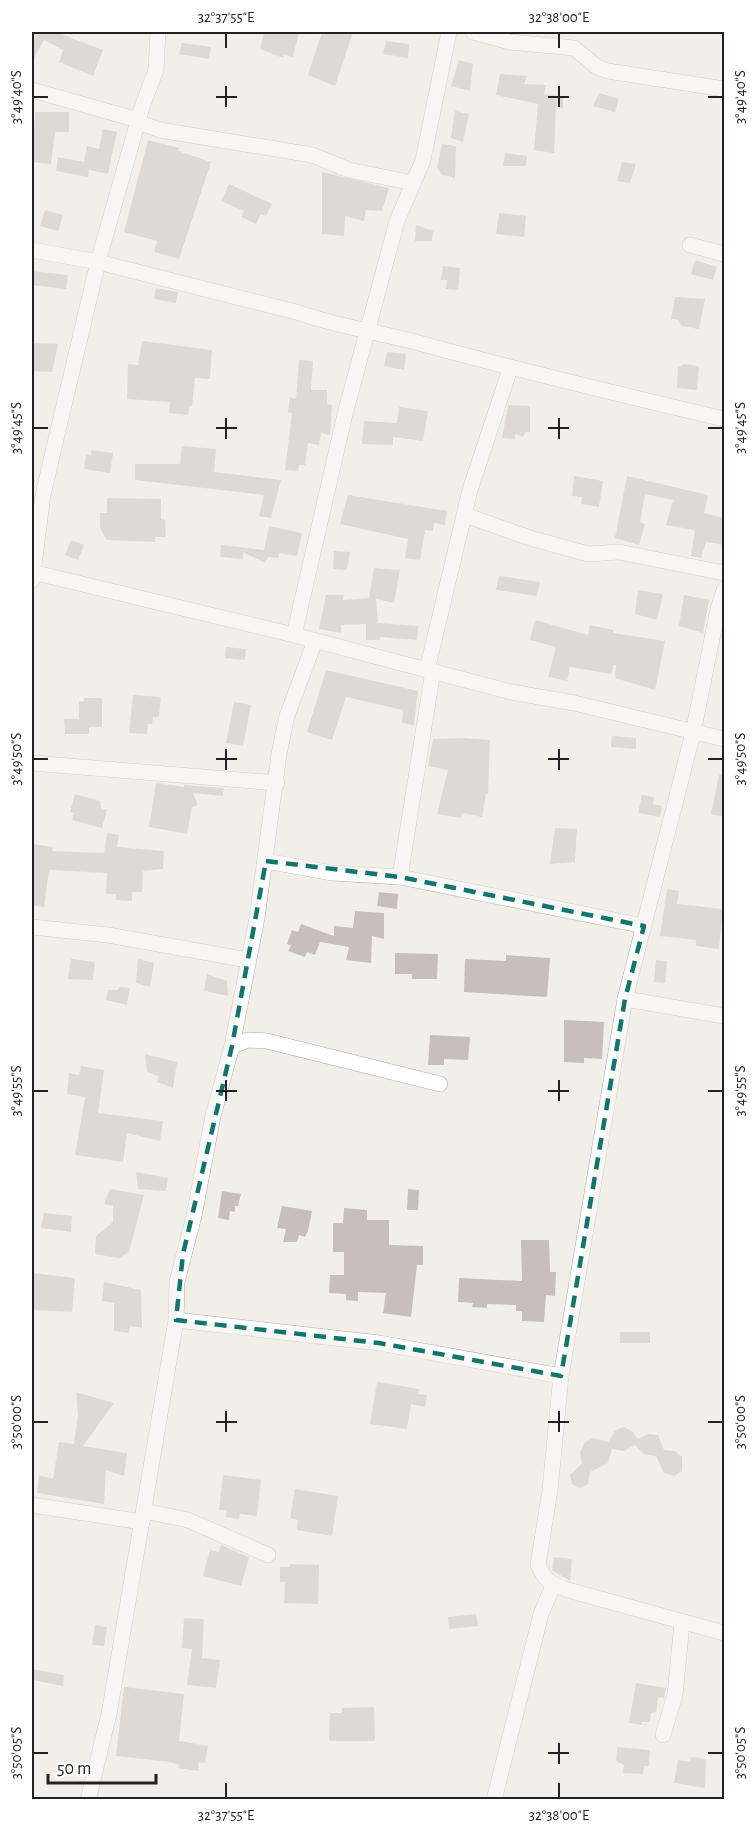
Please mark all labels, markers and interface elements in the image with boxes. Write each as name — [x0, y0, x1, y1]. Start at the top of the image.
text: 32°37'55"E — [198, 10, 254, 25]
text: 32°38'00"E — [529, 10, 589, 25]
text: 3°49'40"S — [9, 70, 24, 124]
text: 3°49'40"S — [733, 70, 748, 124]
text: 3°49'45"S — [9, 402, 24, 454]
text: 3°49'45"S — [733, 402, 748, 454]
text: 3°49'50"S — [9, 733, 24, 785]
text: 3°49'50"S — [733, 733, 748, 785]
text: 3°49'55"S — [9, 1065, 24, 1117]
text: 3°49'55"S — [733, 1065, 748, 1117]
text: 3°50'00"S — [9, 1395, 24, 1449]
text: 3°50'00"S — [733, 1395, 748, 1449]
text: 3°50'05"S — [9, 1727, 24, 1779]
text: 3°50'05"S — [733, 1727, 748, 1779]
scale bar — [48, 1747, 156, 1785]
text: 50 m — [57, 1760, 91, 1778]
text: 32°37'55"E — [198, 1808, 254, 1823]
text: 32°38'00"E — [529, 1808, 589, 1823]

